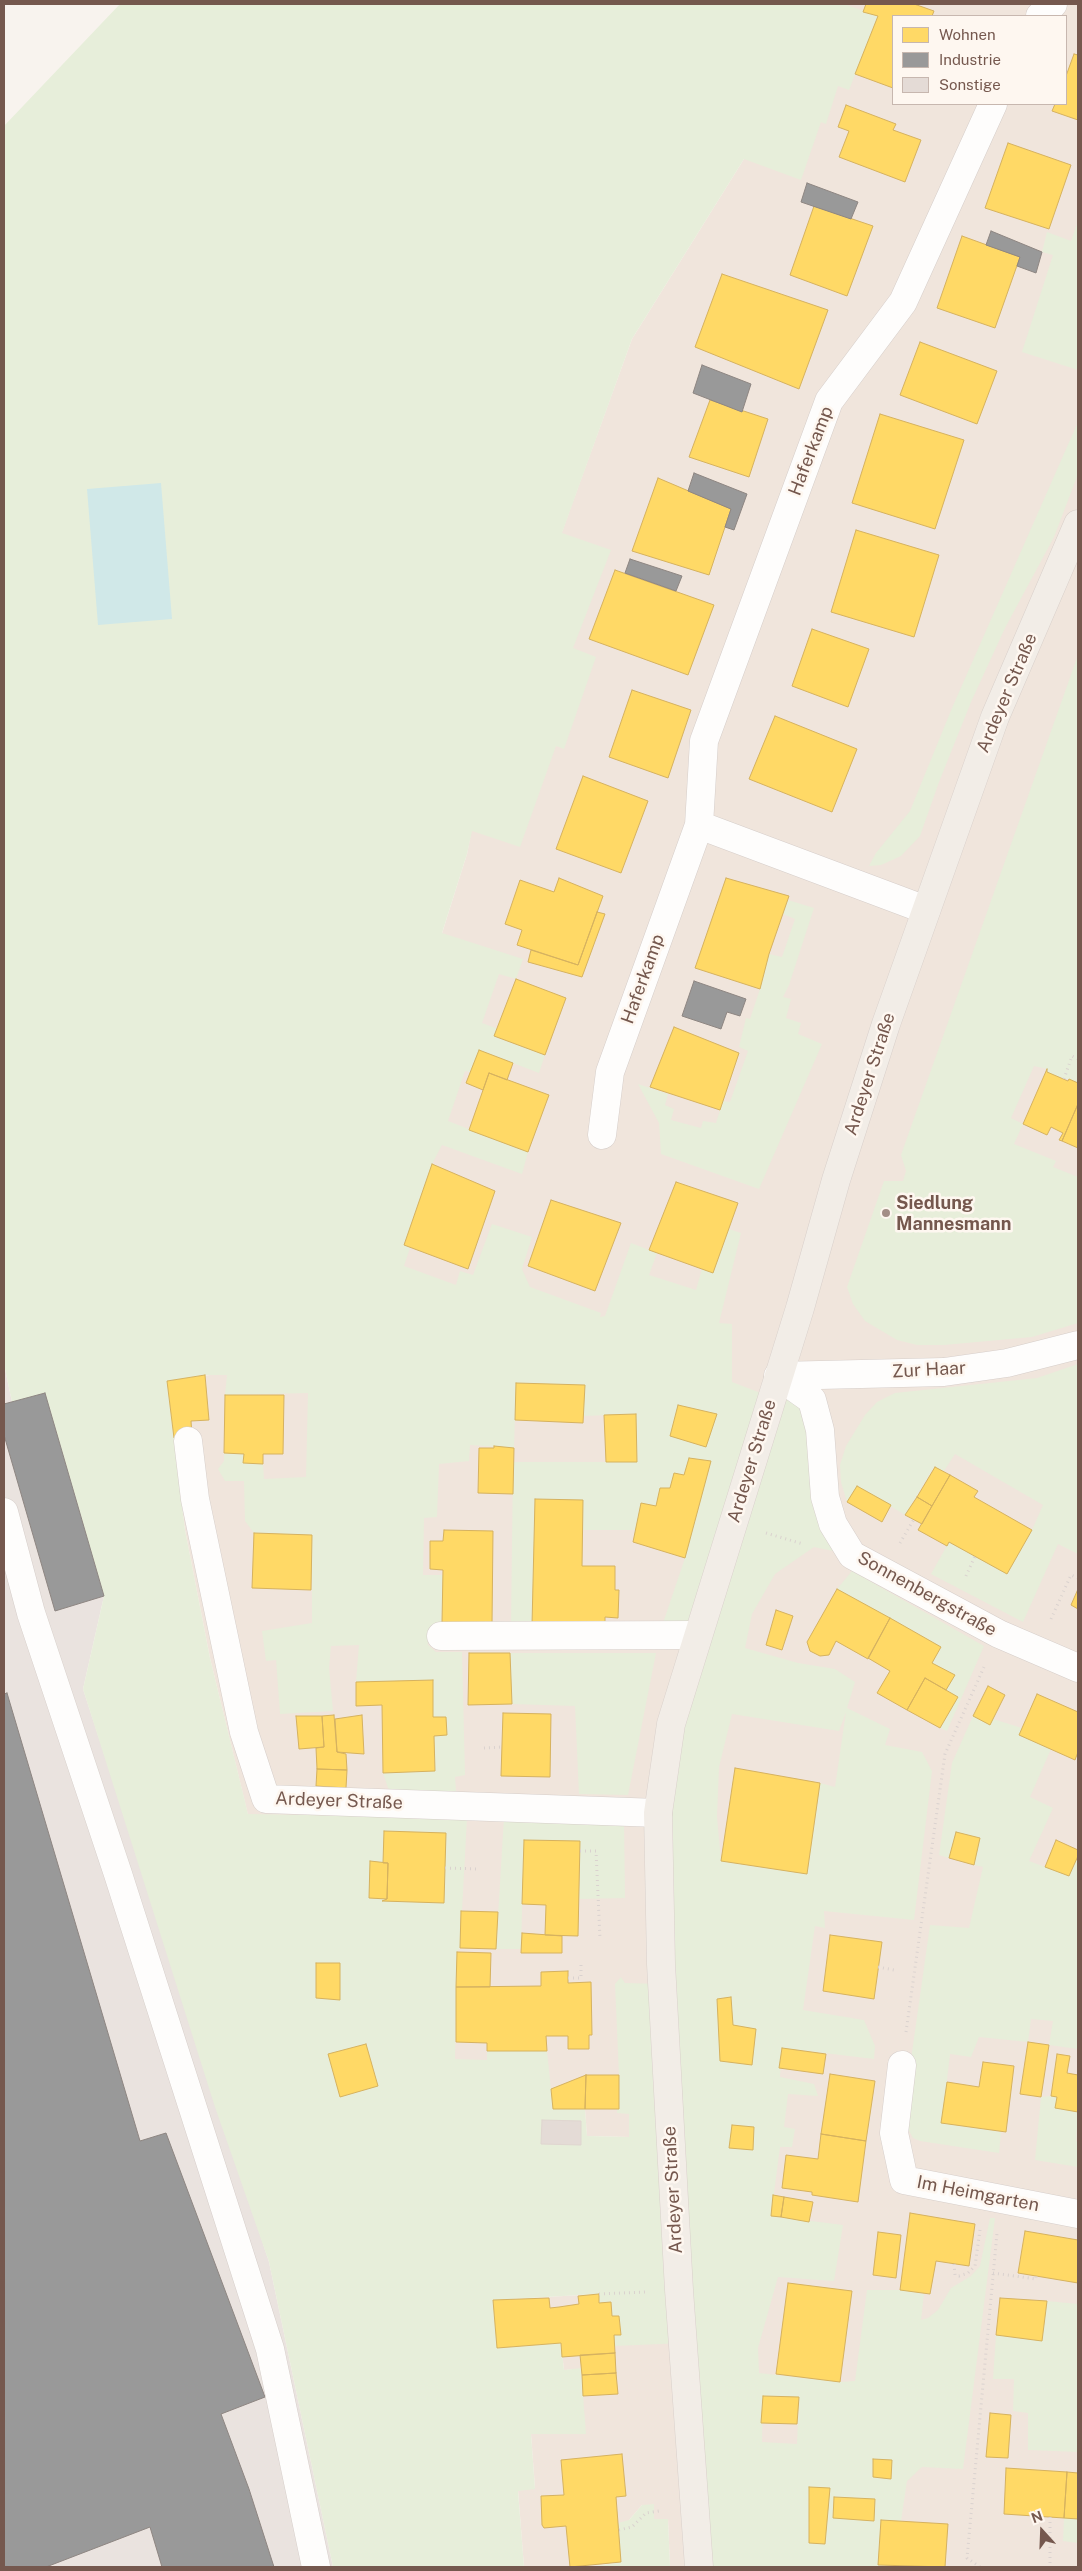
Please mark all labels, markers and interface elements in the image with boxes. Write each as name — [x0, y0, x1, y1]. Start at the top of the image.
legend — [892, 15, 1067, 105]
text: Wohnen — [939, 26, 996, 43]
text: Industrie — [939, 51, 1001, 68]
text: Sonstige — [939, 76, 1001, 93]
street label: Haferkamp — [784, 403, 838, 499]
street label: Ardeyer Straße — [972, 630, 1042, 756]
street label: Haferkamp — [617, 931, 669, 1027]
street label: Ardeyer Straße — [840, 1010, 900, 1138]
place label: Siedlung Mannesmann — [896, 1192, 1011, 1234]
marker: Siedlung Mannesmann — [880, 1207, 892, 1219]
street label: Zur Haar — [891, 1357, 967, 1383]
street label: Ardeyer Straße — [723, 1397, 781, 1525]
street label: Sonnenbergstraße — [854, 1547, 1000, 1641]
street label: Ardeyer Straße — [275, 1788, 403, 1814]
street label: Ardeyer Straße — [659, 2126, 687, 2254]
street label: Im Heimgarten — [915, 2172, 1041, 2216]
north arrow — [1017, 2506, 1067, 2556]
text: N — [1029, 2508, 1045, 2526]

